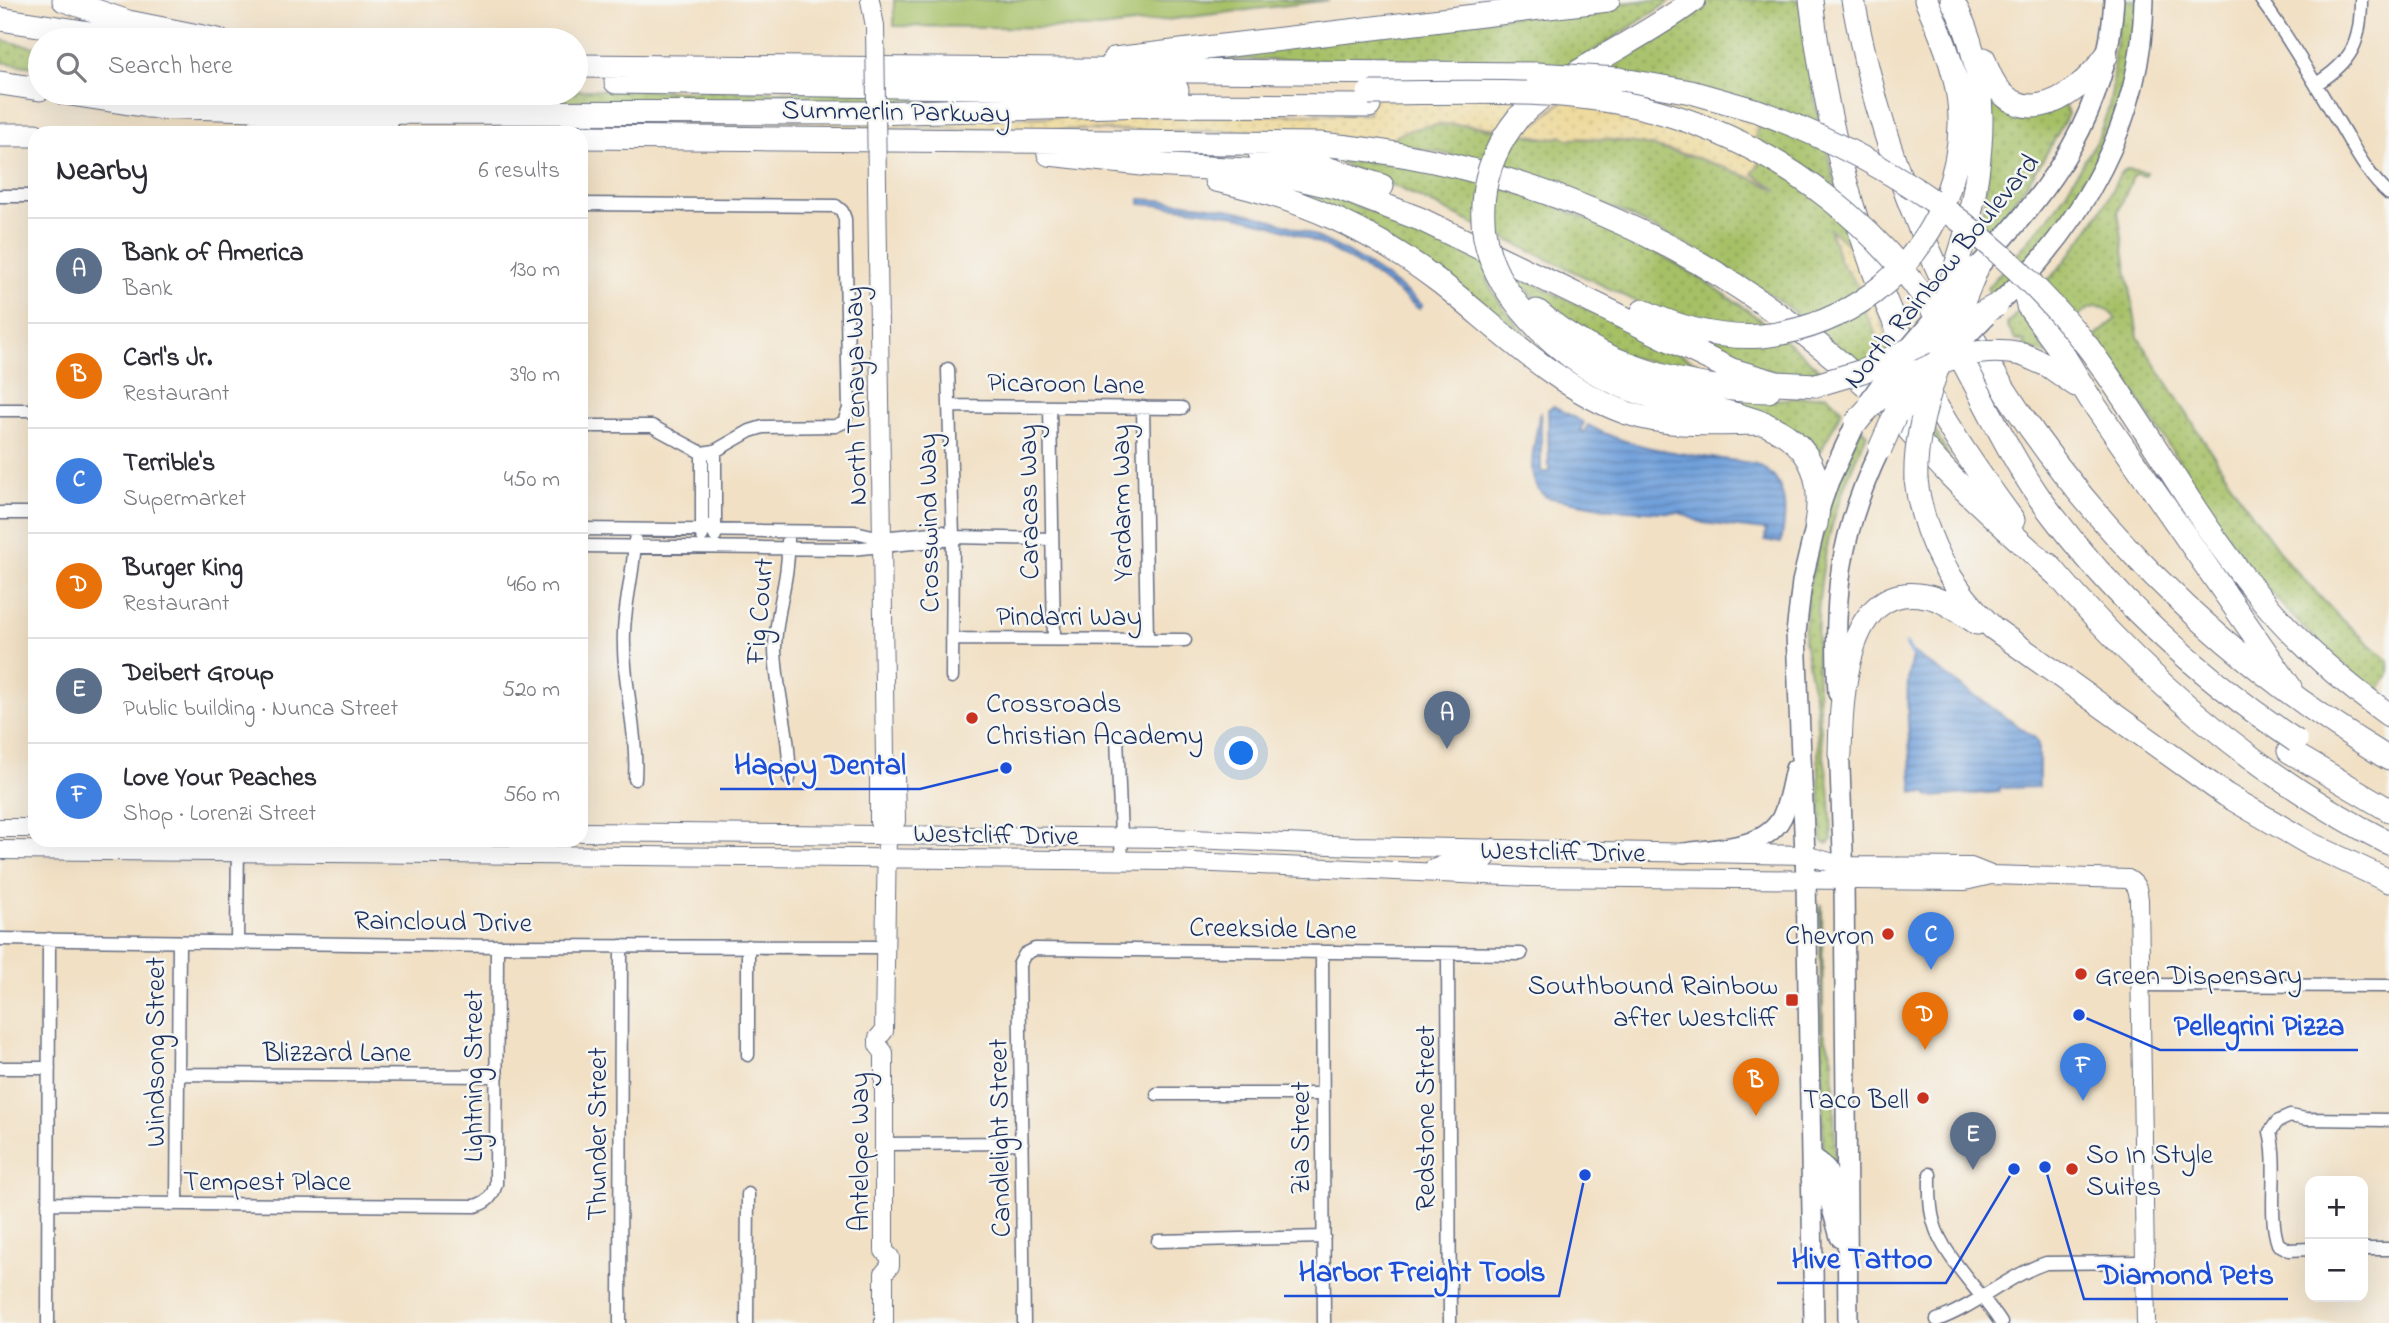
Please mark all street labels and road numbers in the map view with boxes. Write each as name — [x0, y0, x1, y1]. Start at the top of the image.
street label: Summerlin Parkway — [781, 91, 1011, 136]
street label: North Rainbow Boulevard — [1835, 145, 2051, 399]
street label: North Tenaya Way — [835, 286, 880, 506]
street label: Picaroon Lane — [987, 364, 1146, 407]
street label: Caracas Way — [1009, 424, 1052, 580]
street label: Yardarm Way — [1102, 424, 1145, 582]
street label: Crosswind Way — [908, 433, 953, 613]
street label: Fig Court — [736, 556, 787, 667]
street label: Pindarri Way — [996, 598, 1142, 639]
street label: Westcliff Drive — [913, 815, 1080, 858]
street label: Westcliff Drive — [1480, 832, 1647, 875]
street label: Raincloud Drive — [353, 901, 533, 946]
street label: Creekside Lane — [1189, 909, 1358, 952]
street label: Windsong Street — [137, 957, 178, 1147]
street label: Lightning Street — [455, 990, 496, 1162]
street label: Redstone Street — [1407, 1025, 1448, 1211]
street label: Blizzard Lane — [262, 1034, 412, 1075]
street label: Candlelight Street — [979, 1038, 1024, 1238]
street label: Thunder Street — [579, 1047, 620, 1221]
street label: Antelope Way — [841, 1072, 882, 1232]
street label: Zia Street — [1282, 1081, 1323, 1195]
street label: Tempest Place — [183, 1163, 351, 1204]

